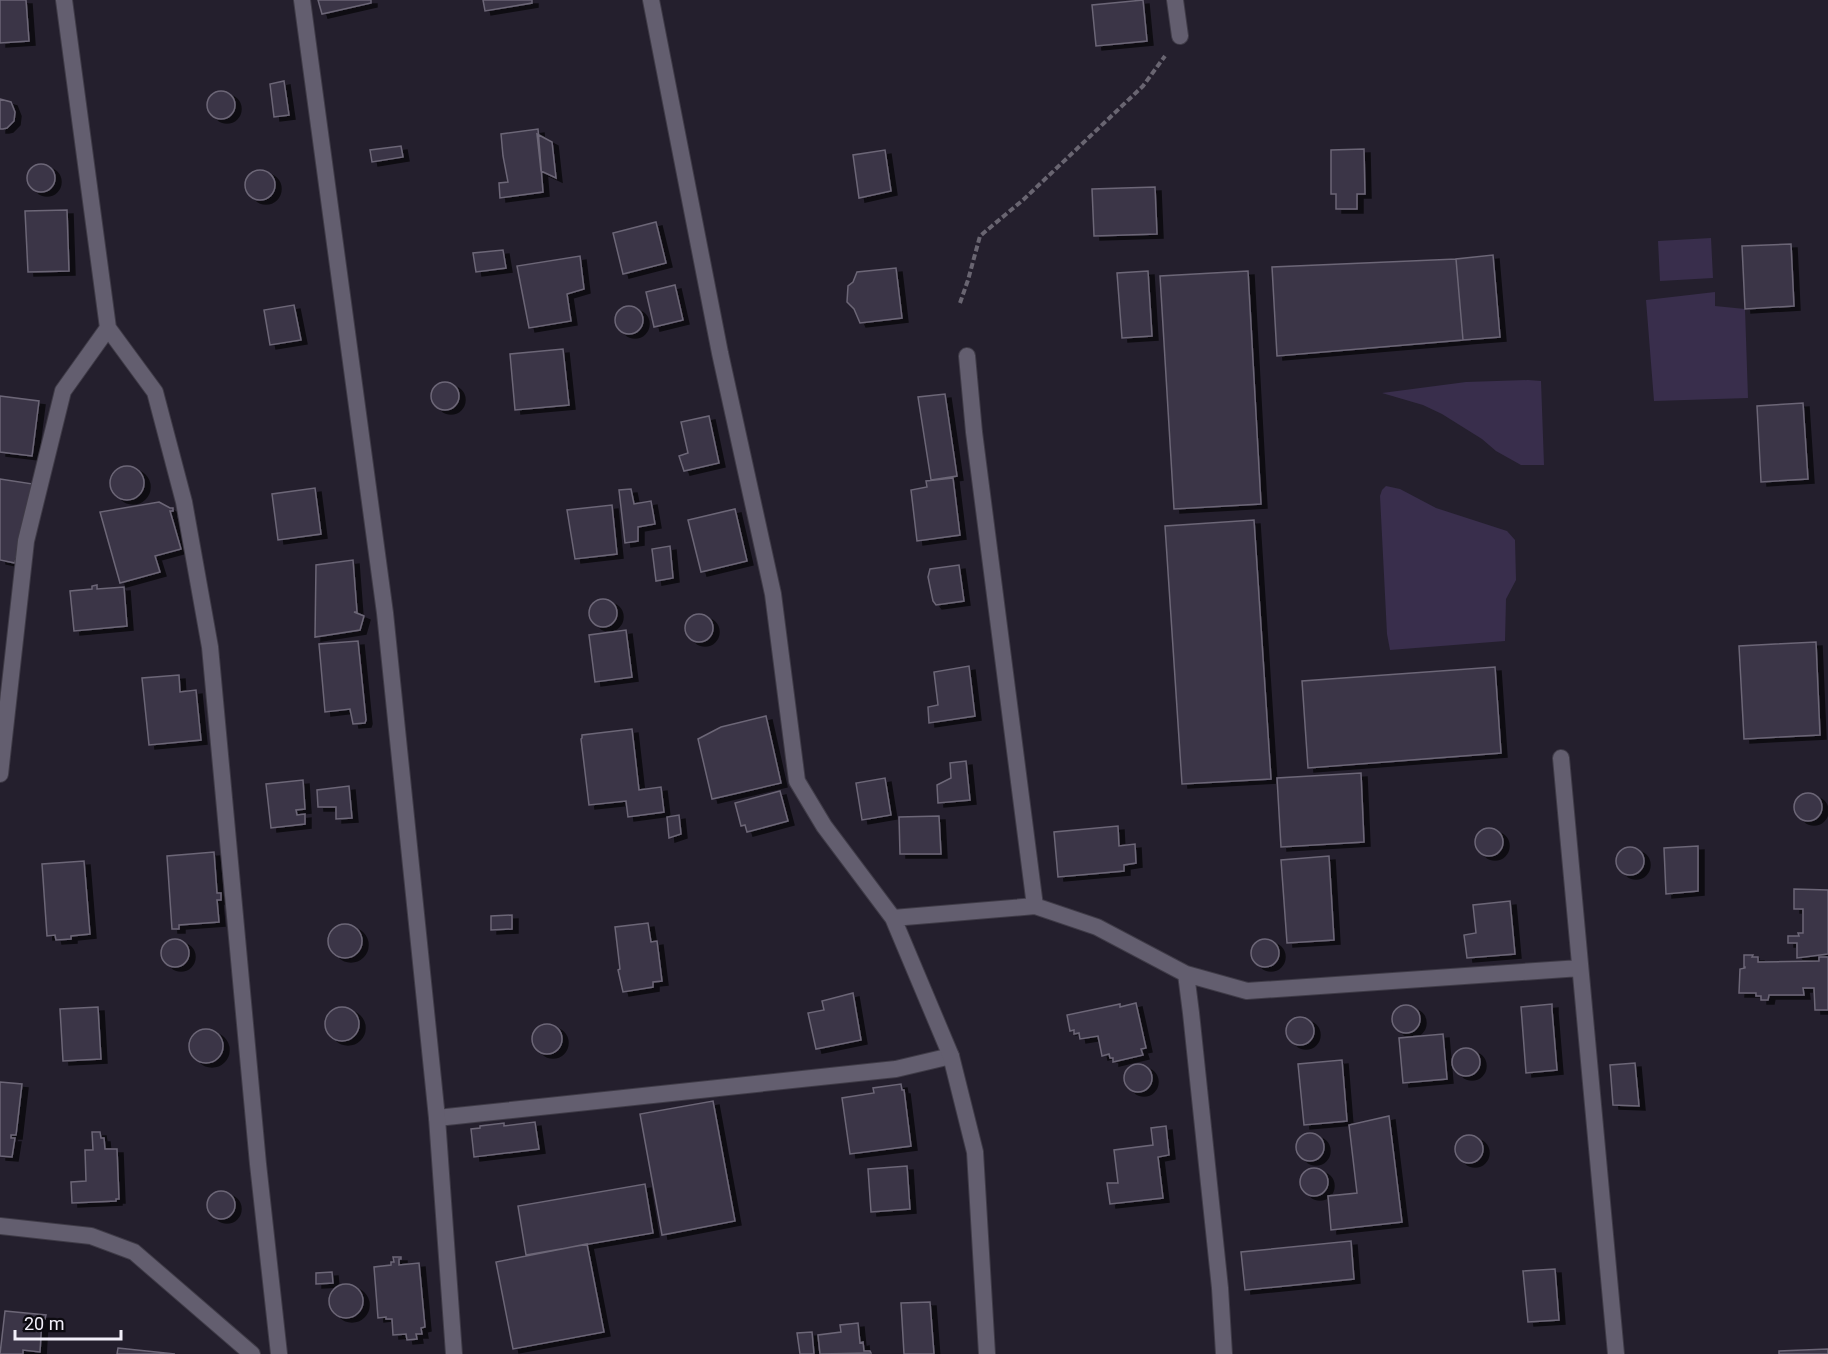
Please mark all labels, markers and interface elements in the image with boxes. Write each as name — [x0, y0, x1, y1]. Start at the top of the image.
scale bar — [15, 1303, 122, 1341]
text: 20 m — [24, 1313, 64, 1334]

